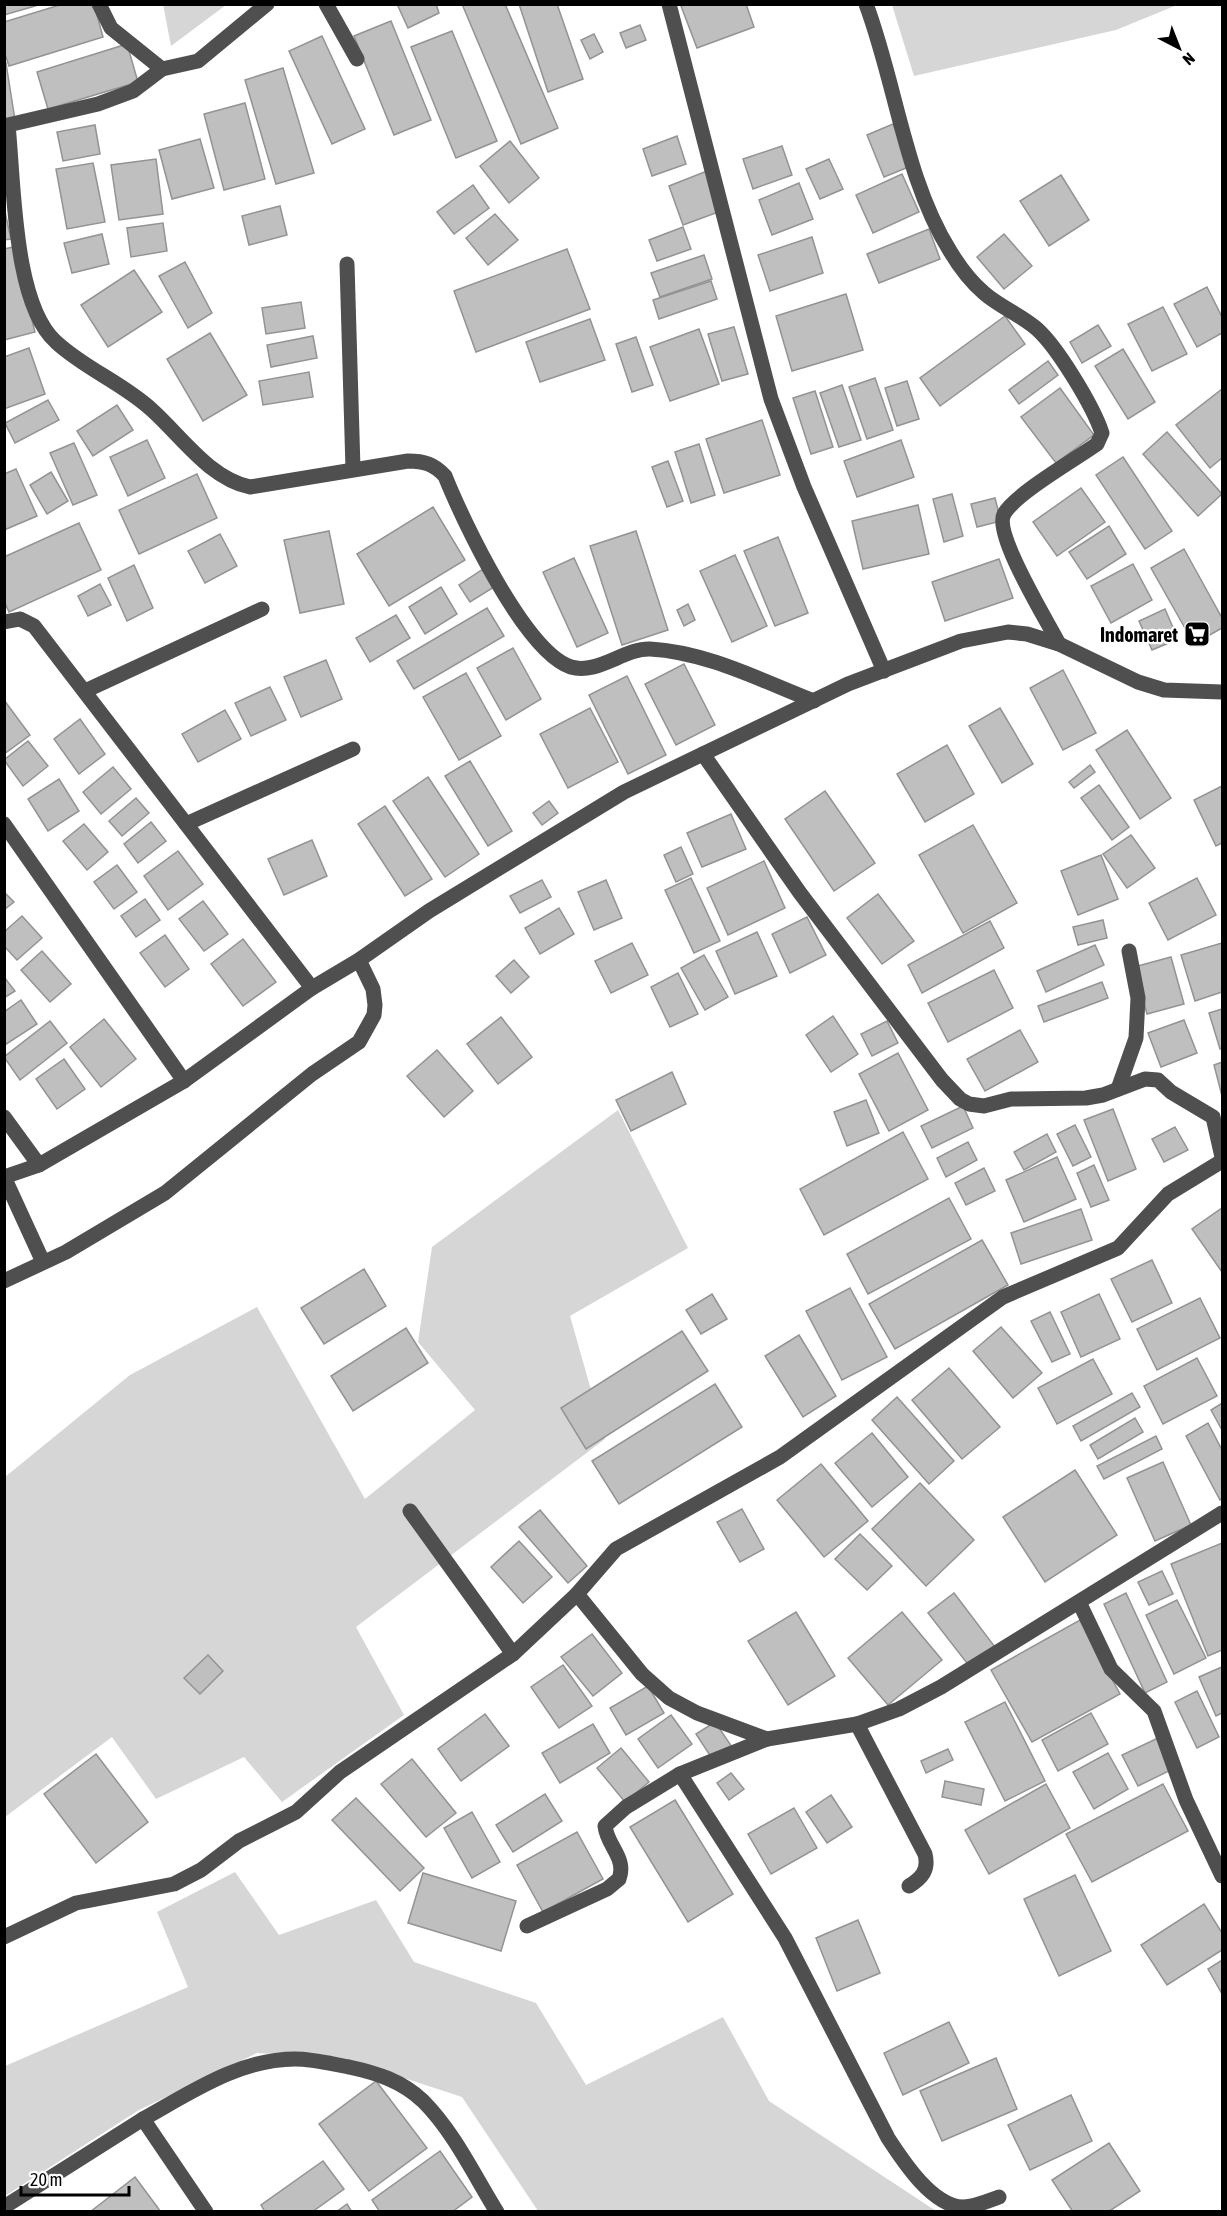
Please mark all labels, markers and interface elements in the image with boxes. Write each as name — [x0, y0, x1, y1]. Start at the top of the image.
north arrow — [1149, 18, 1209, 78]
text: N — [1180, 49, 1199, 69]
supermarket icon: Indomaret — [1182, 619, 1212, 649]
place label: Indomaret — [1100, 623, 1178, 646]
scale bar — [21, 2159, 129, 2197]
text: 20 m — [30, 2169, 62, 2190]

